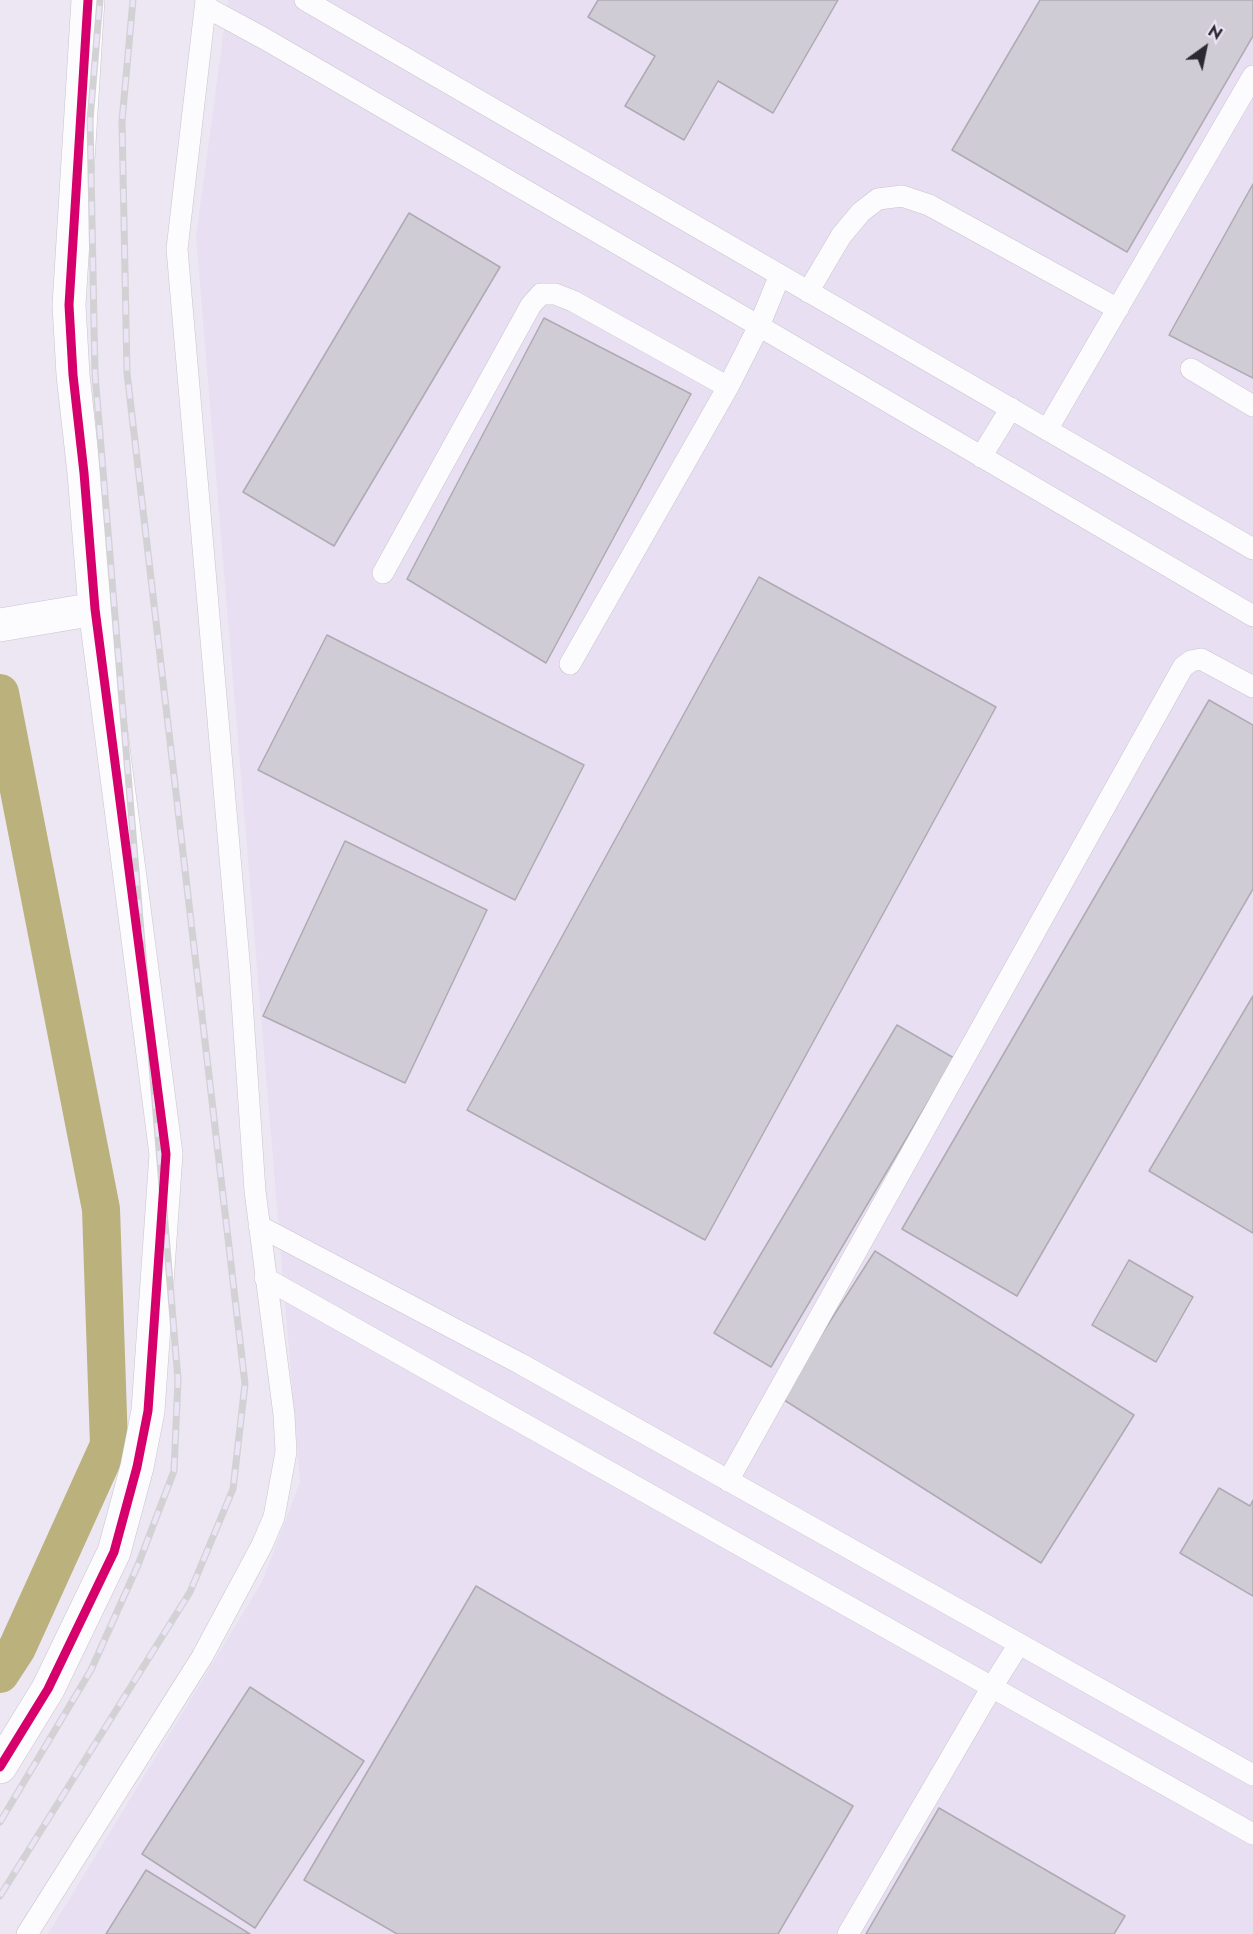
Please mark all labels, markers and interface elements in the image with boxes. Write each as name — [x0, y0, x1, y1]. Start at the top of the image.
north arrow — [1175, 18, 1235, 78]
text: N — [1203, 19, 1227, 46]

